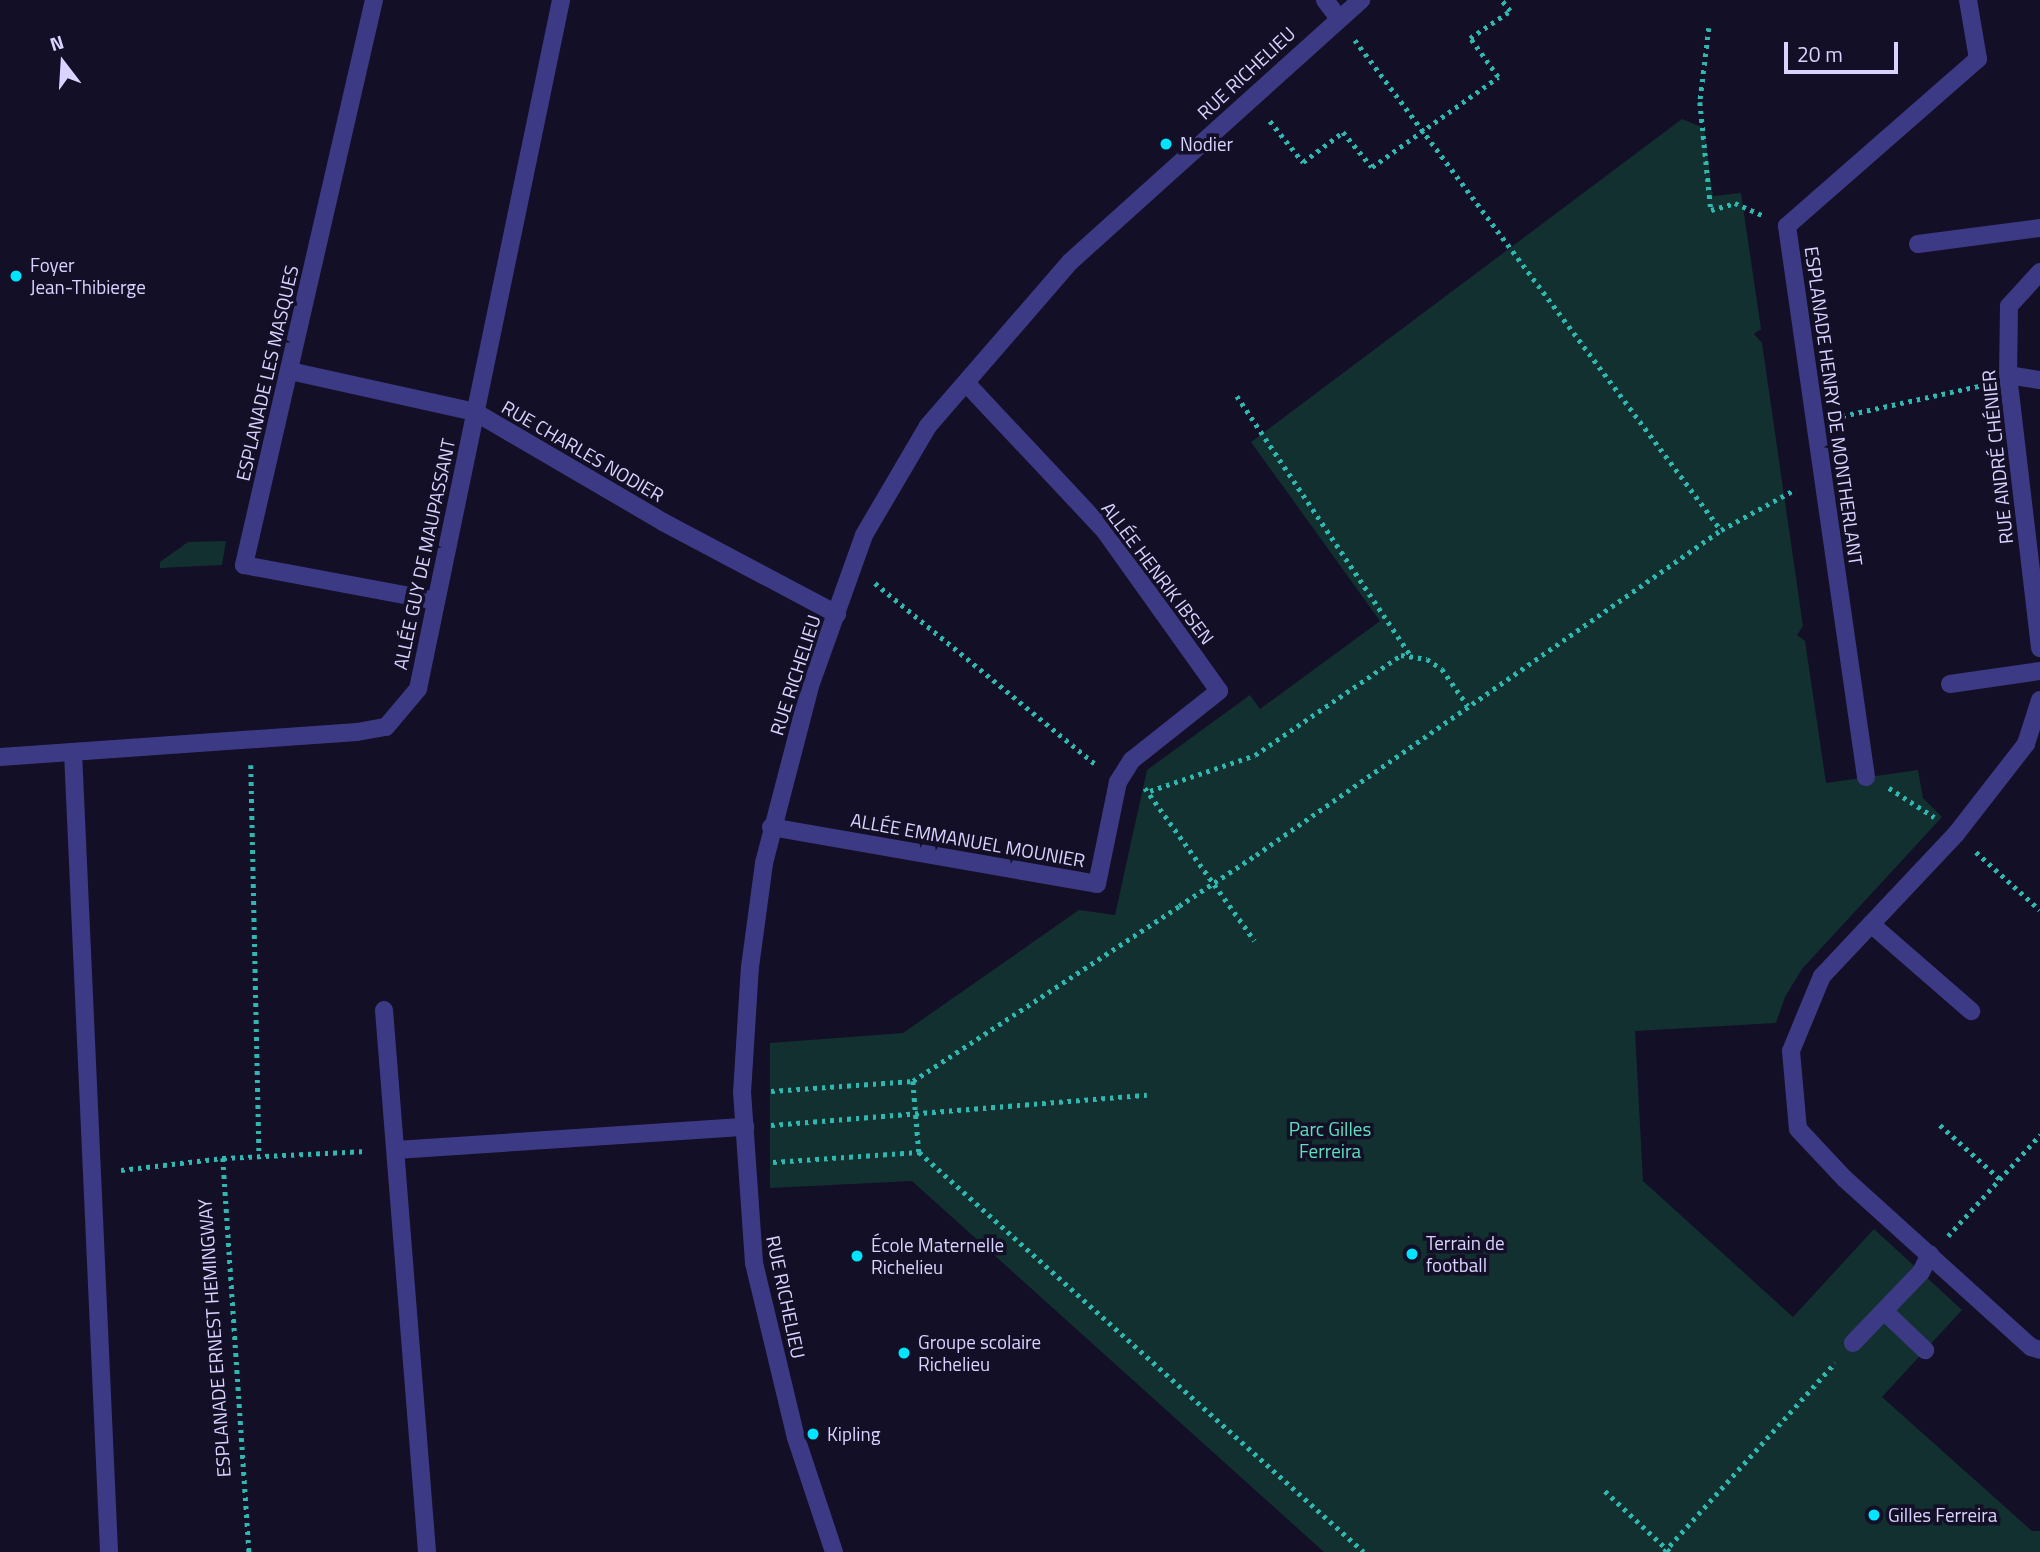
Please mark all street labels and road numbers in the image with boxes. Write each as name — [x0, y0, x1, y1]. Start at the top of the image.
street label: RUE RICHELIEU — [1192, 22, 1300, 124]
street label: ESPLANADE HENRY DE MONTHERLANT — [1800, 245, 1868, 567]
street label: ESPLANADE LES MASQUES — [231, 263, 303, 483]
street label: RUE ANDRÉ CHÉNIER — [1977, 369, 2017, 545]
street label: RUE CHARLES NODIER — [498, 395, 668, 507]
street label: ALLÉE GUY DE MAUPASSANT — [388, 436, 460, 672]
street label: ALLÉE HENRIK IBSEN — [1097, 497, 1219, 649]
street label: RUE RICHELIEU — [765, 612, 825, 738]
street label: ALLÉE EMMANUEL MOUNIER — [849, 808, 1087, 872]
street label: ESPLANADE ERNEST HEMINGWAY — [193, 1198, 235, 1478]
street label: RUE RICHELIEU — [762, 1233, 810, 1361]

